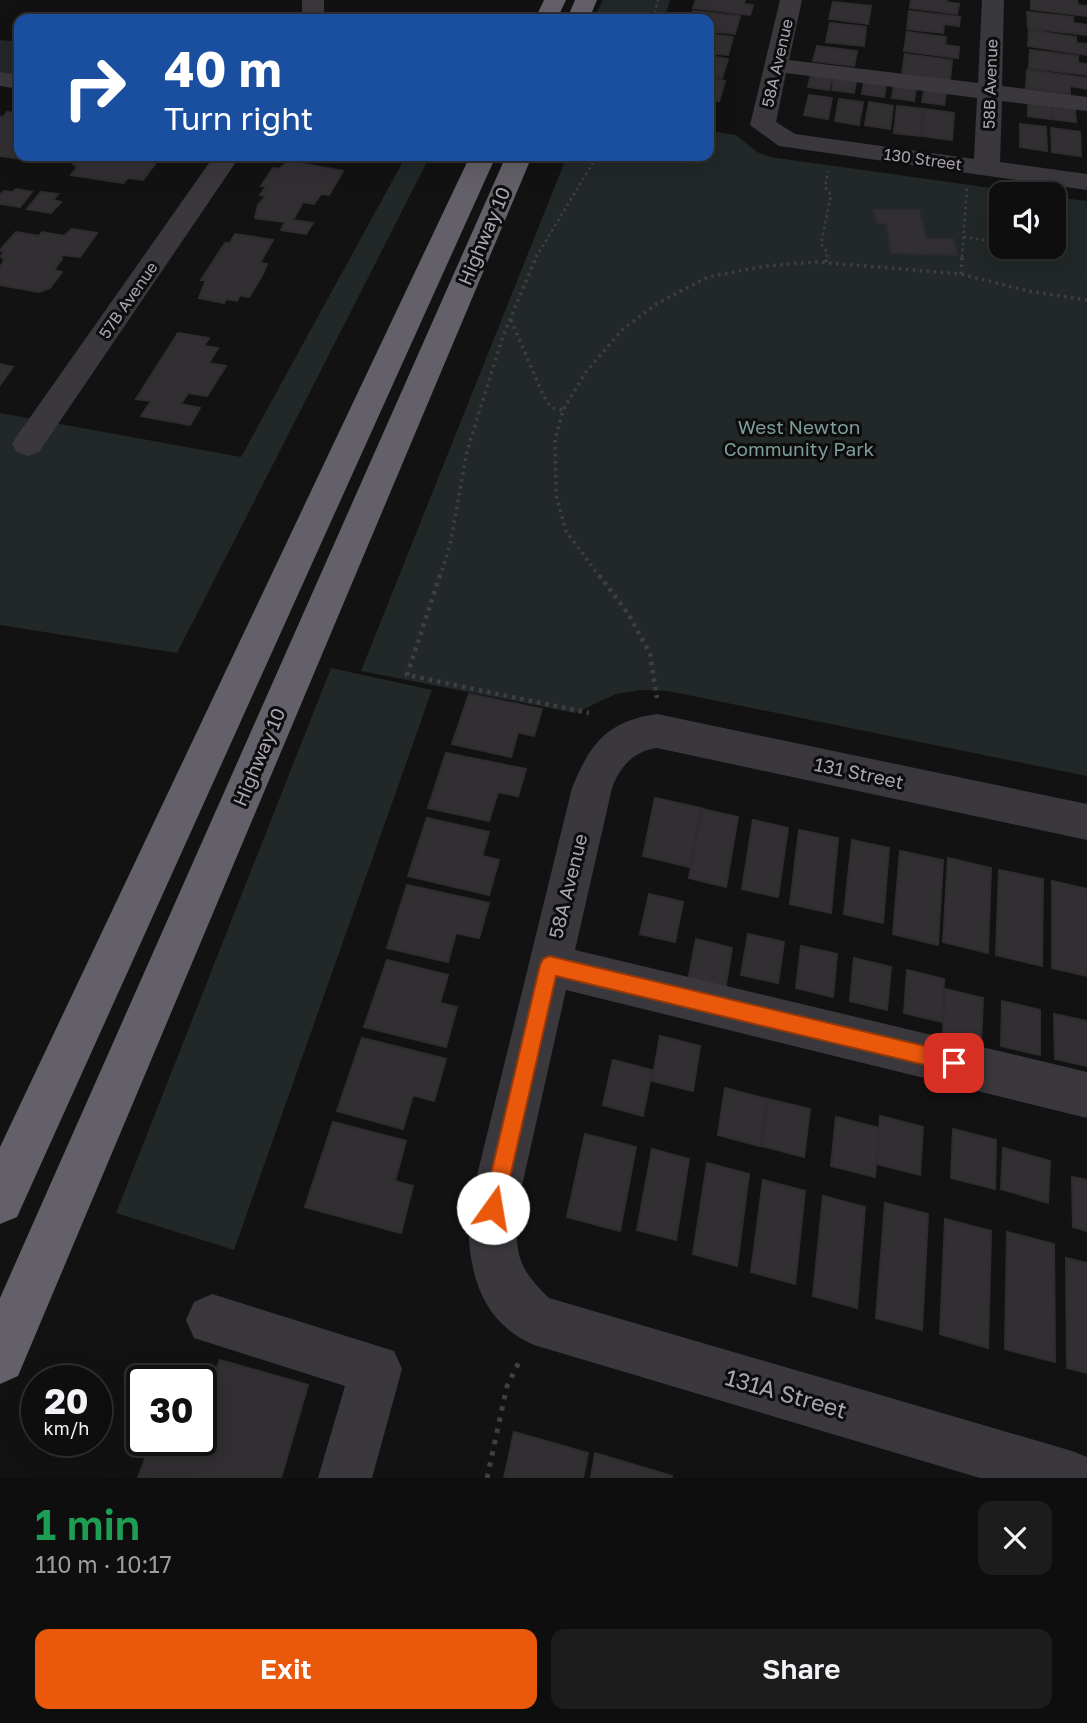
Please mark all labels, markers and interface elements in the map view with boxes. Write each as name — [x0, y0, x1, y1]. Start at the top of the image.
street label: 58A Avenue — [757, 17, 797, 109]
text: 40 m — [164, 39, 282, 98]
street label: 58B Avenue — [978, 39, 1002, 129]
icon: right — [49, 42, 140, 133]
text: Turn right — [164, 99, 313, 137]
street label: 130 Street — [883, 144, 963, 174]
map controls — [989, 182, 1066, 259]
button: sound — [989, 182, 1066, 259]
street label: Highway 10 — [453, 183, 515, 288]
street label: 57B Avenue — [94, 258, 162, 342]
park label: West Newton Community Park — [724, 415, 875, 460]
street label: Highway 10 — [228, 704, 290, 809]
street label: 131 Street — [812, 752, 906, 793]
street label: 58A Avenue — [543, 831, 592, 941]
pin — [924, 1033, 984, 1093]
icon: arrive — [935, 1044, 973, 1082]
position arrow — [456, 1171, 530, 1245]
street label: 131A Street — [722, 1362, 850, 1424]
speed limit sign: 30 — [126, 1365, 217, 1456]
text: 20 — [44, 1380, 89, 1422]
text: km/h — [44, 1417, 89, 1439]
text: 1 min — [35, 1499, 140, 1549]
button: close — [978, 1501, 1052, 1575]
text: 110 m · 10:17 — [35, 1550, 172, 1578]
button: Exit — [35, 1629, 537, 1709]
button: Share — [551, 1629, 1052, 1709]

